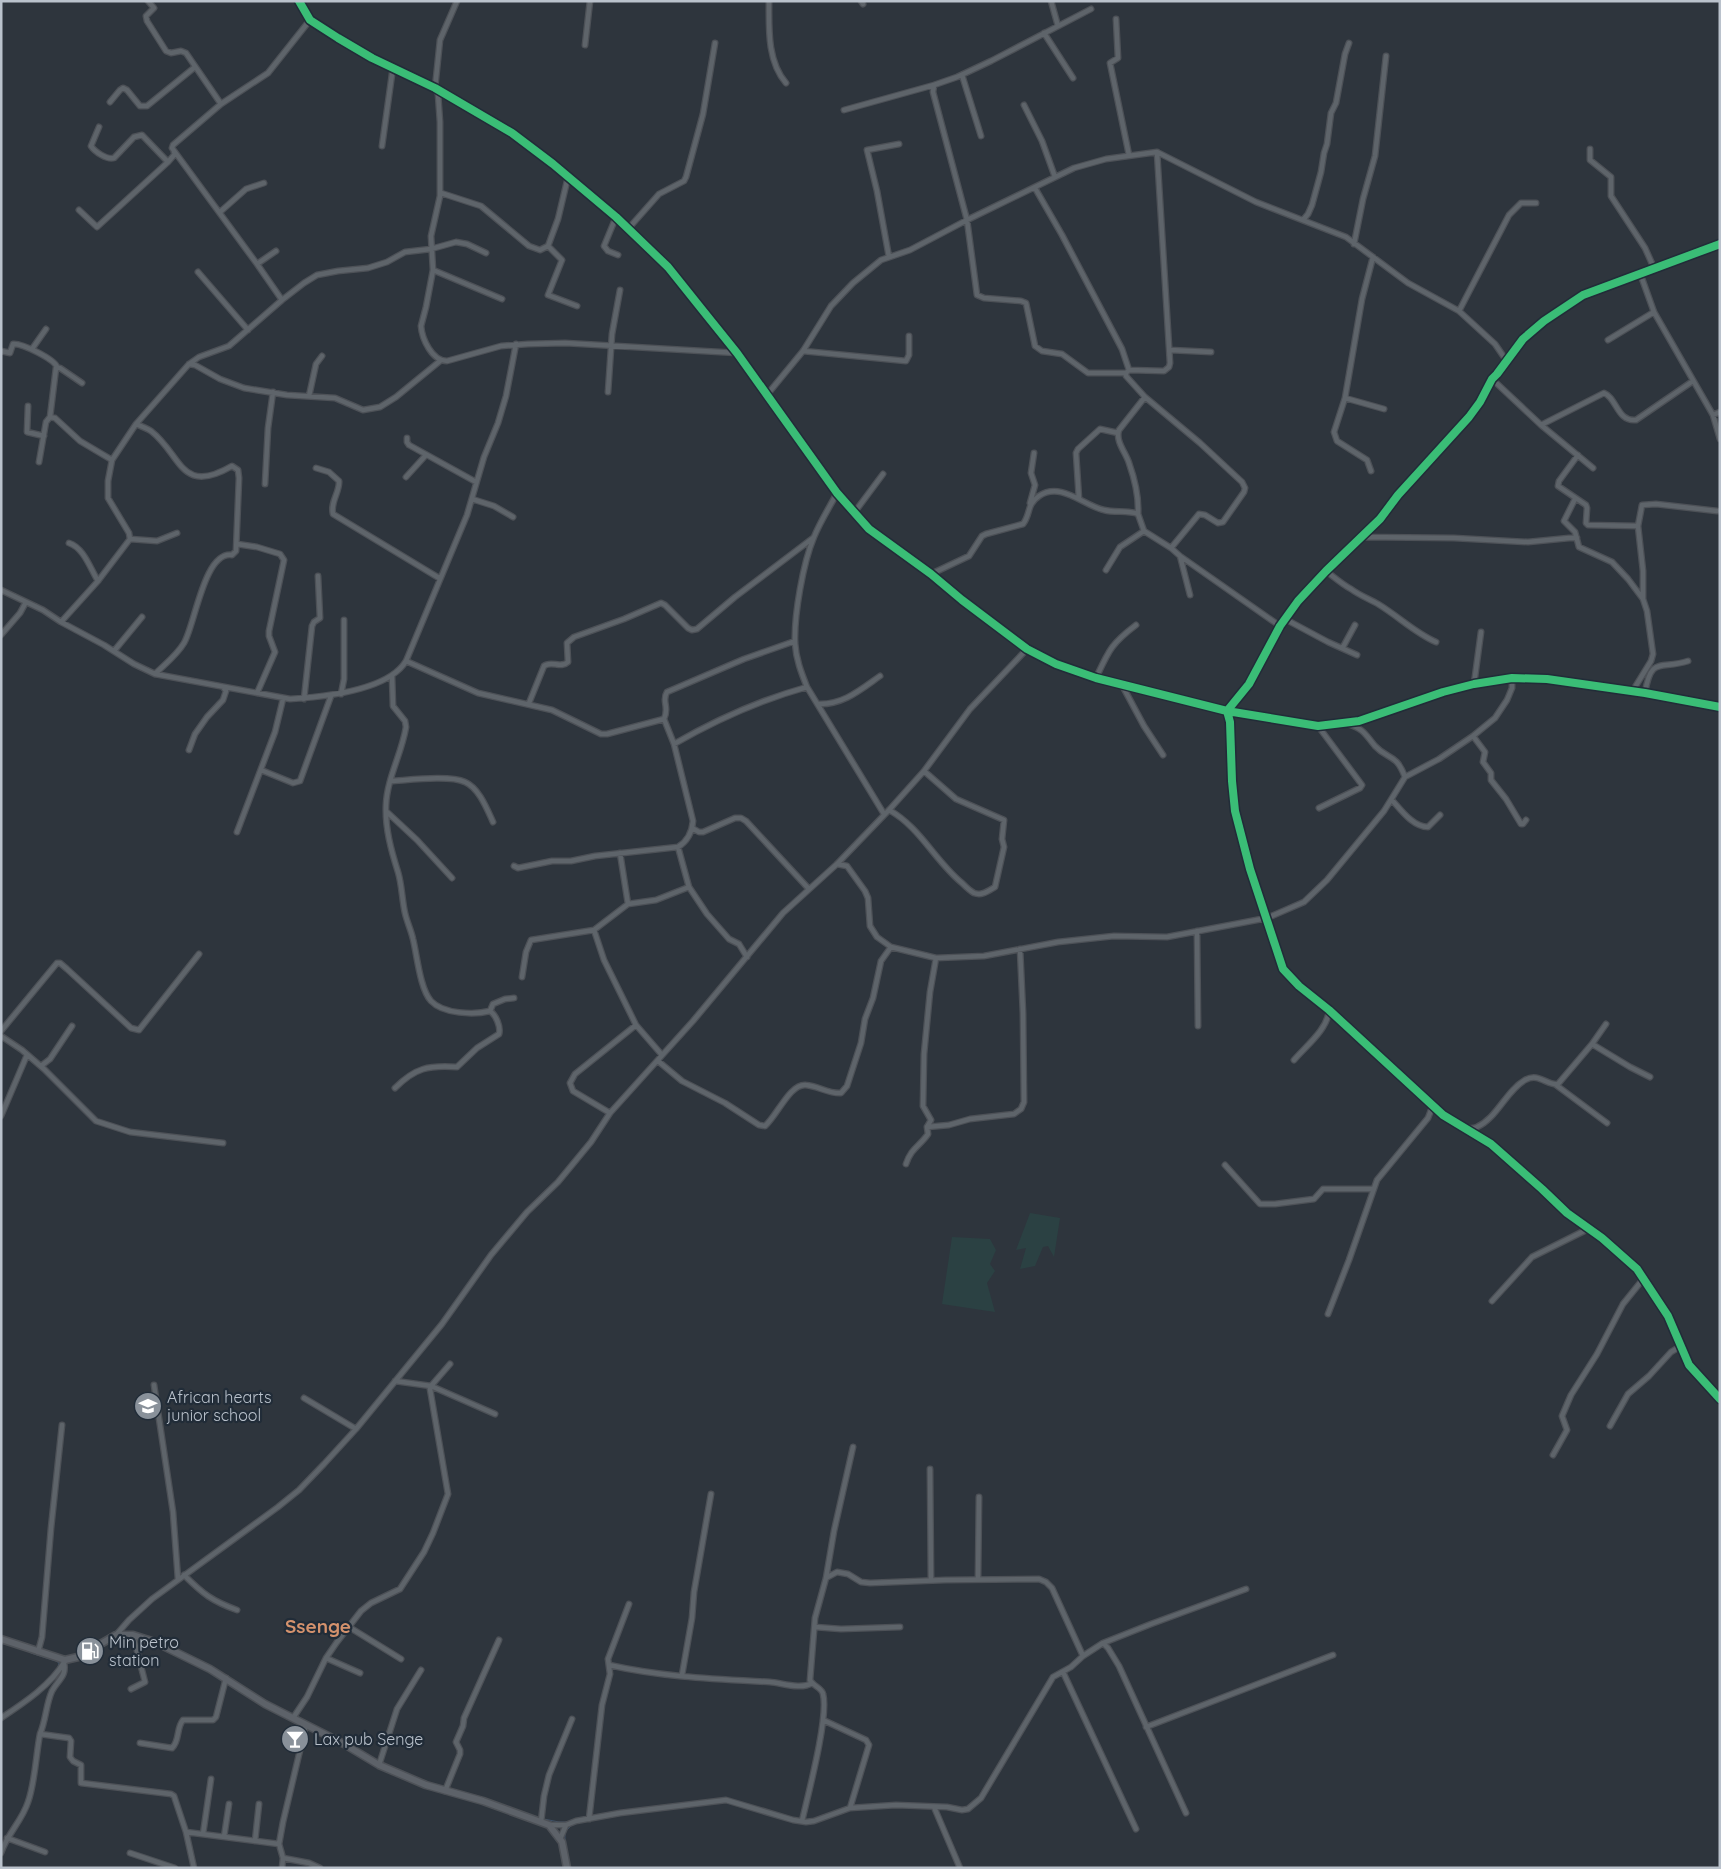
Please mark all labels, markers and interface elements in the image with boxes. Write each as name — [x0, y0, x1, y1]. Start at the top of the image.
place label: African hearts junior school — [166, 1387, 272, 1425]
school or university icon: African hearts junior school — [133, 1391, 163, 1421]
district label: Ssenge — [285, 1614, 351, 1638]
place label: Min petro station — [109, 1632, 179, 1670]
fuel station icon: Min petro station — [75, 1636, 105, 1666]
bar icon: Lax pub Senge — [280, 1724, 310, 1754]
place label: Lax pub Senge — [314, 1729, 423, 1749]

